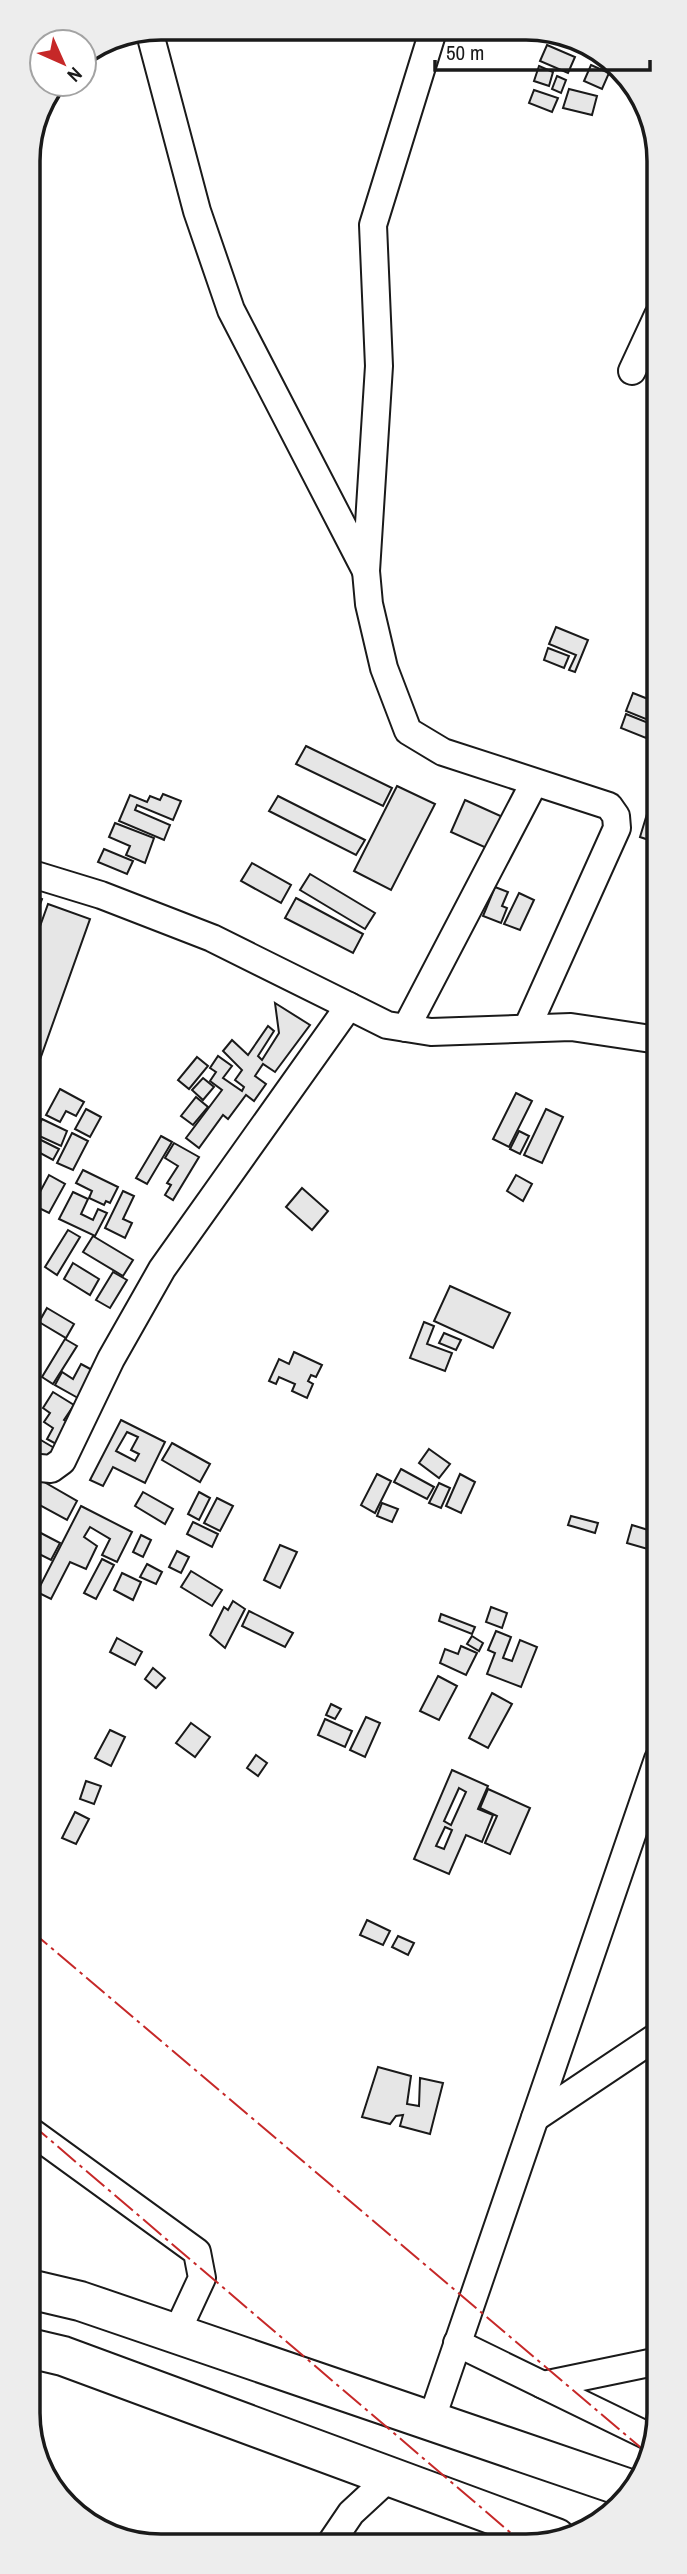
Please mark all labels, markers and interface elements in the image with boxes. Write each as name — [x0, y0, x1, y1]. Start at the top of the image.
north arrow — [28, 28, 98, 98]
scale bar — [435, 28, 650, 72]
text: 50 m — [446, 38, 484, 67]
text: N — [62, 62, 88, 88]

